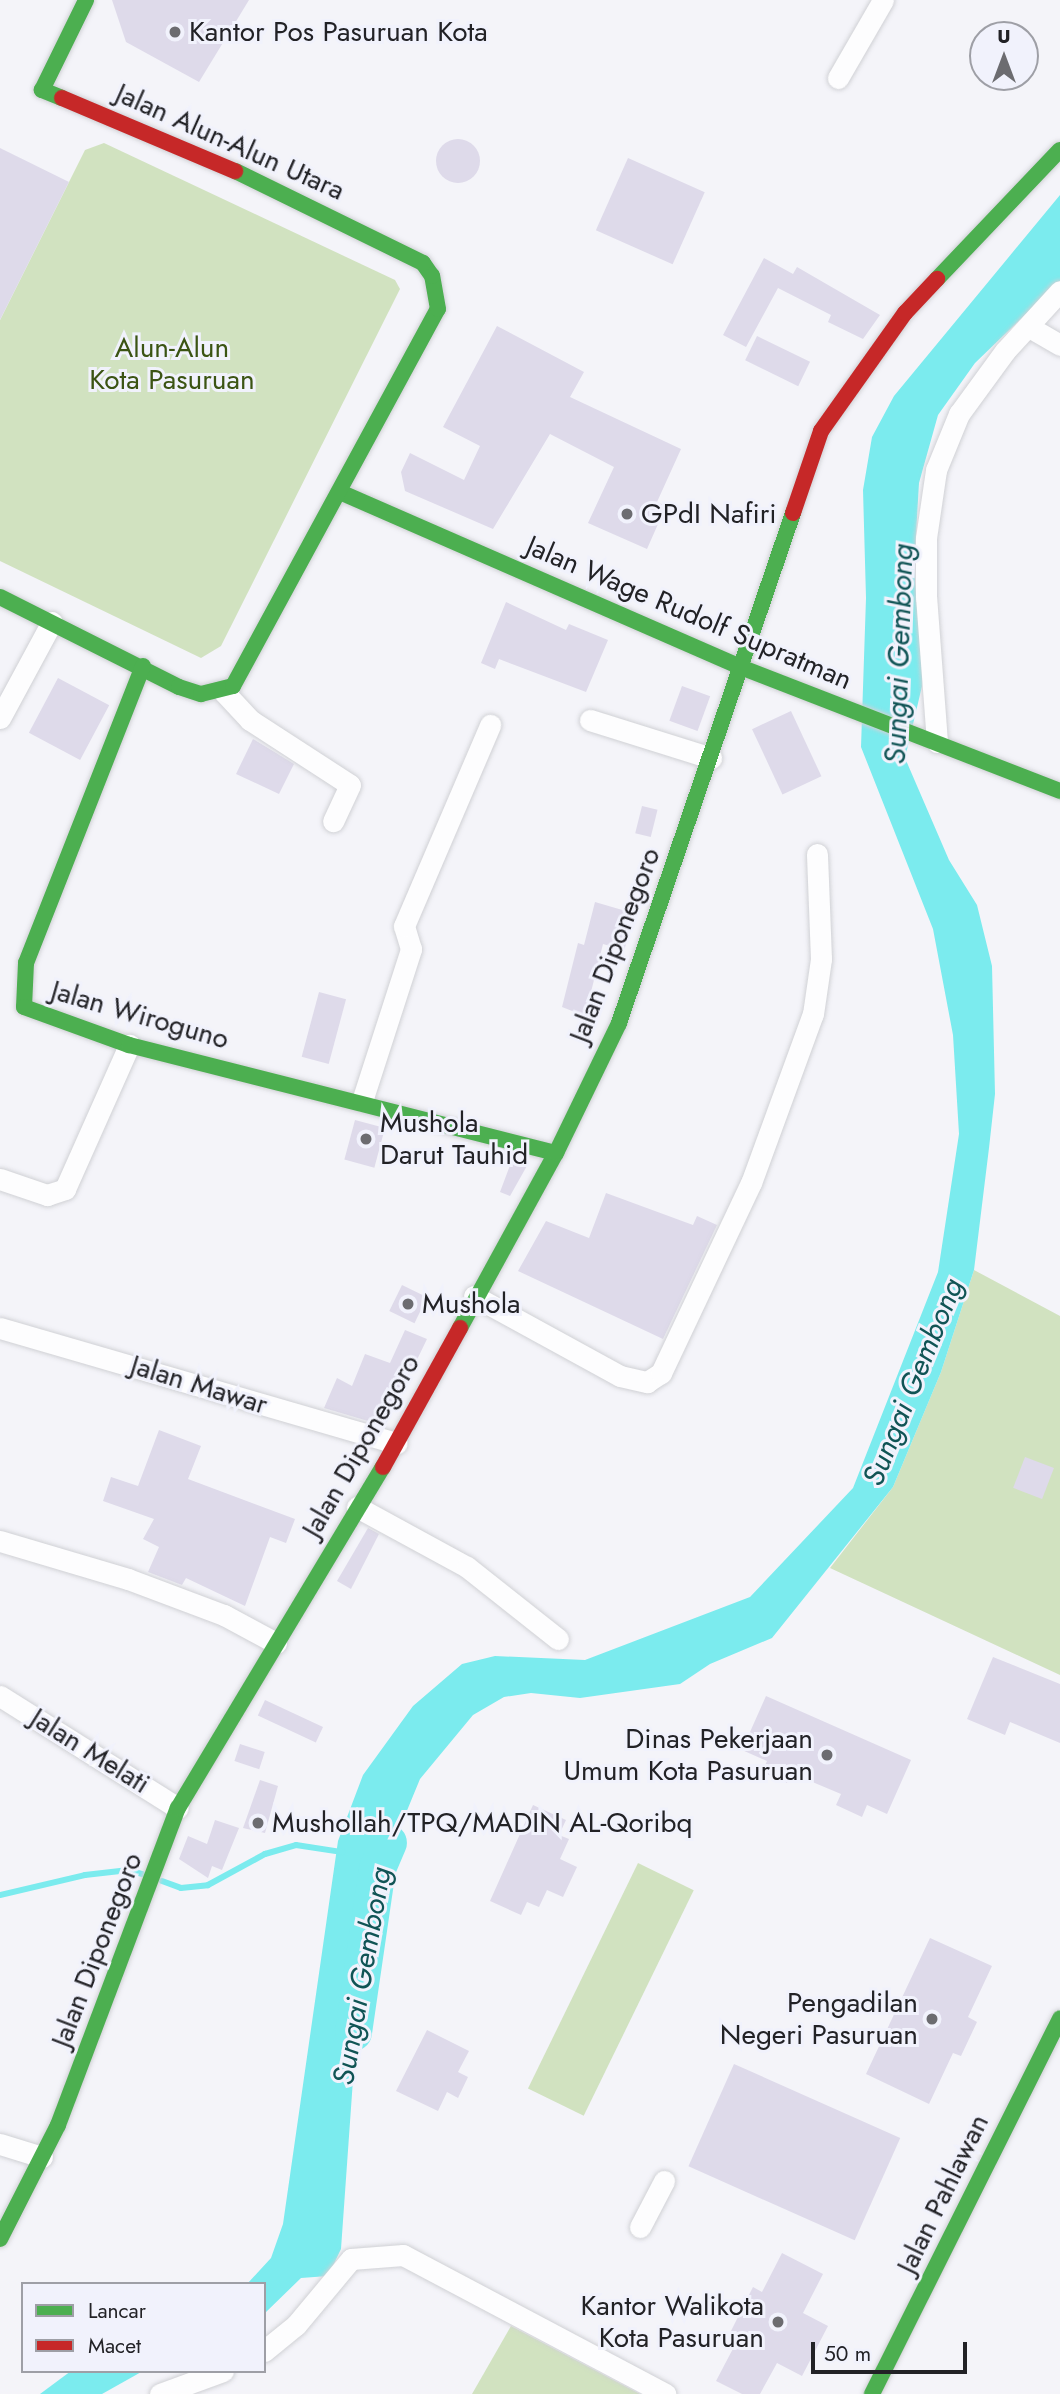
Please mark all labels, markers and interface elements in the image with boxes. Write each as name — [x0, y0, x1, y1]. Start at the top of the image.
place label: Kantor Pos Pasuruan Kota — [189, 15, 488, 49]
north arrow — [969, 21, 1039, 91]
text: U — [997, 23, 1011, 50]
marker: Kantor Pos Pasuruan Kota — [167, 24, 183, 40]
street label: Jalan Alun-Alun Utara — [110, 76, 350, 208]
park label: Alun-Alun Kota Pasuruan — [89, 331, 255, 397]
place label: GPdI Nafiri — [641, 497, 777, 531]
marker: GPdI Nafiri — [619, 506, 635, 522]
street label: Jalan Wage Rudolf Supratman — [521, 529, 857, 697]
water label: Sungai Gembong — [877, 543, 921, 765]
street label: Jalan Diponegoro — [562, 843, 668, 1047]
street label: Jalan Wiroguno — [47, 974, 233, 1056]
place label: Mushola Darut Tauhid — [380, 1106, 528, 1172]
marker: Mushola Darut Tauhid — [358, 1131, 374, 1147]
water label: Sungai Gembong — [855, 1273, 971, 1491]
place label: Mushola — [422, 1287, 521, 1321]
marker: Mushola — [400, 1296, 416, 1312]
street label: Jalan Mawar — [127, 1348, 271, 1422]
street label: Jalan Diponegoro — [295, 1349, 427, 1543]
street label: Jalan Melati — [24, 1701, 156, 1801]
place label: Dinas Pekerjaan Umum Kota Pasuruan — [563, 1722, 813, 1788]
marker: Dinas Pekerjaan Umum Kota Pasuruan — [819, 1747, 835, 1763]
place label: Mushollah/TPQ/MADIN AL-Qoribq — [272, 1806, 692, 1840]
marker: Mushollah/TPQ/MADIN AL-Qoribq — [250, 1815, 266, 1831]
street label: Jalan Diponegoro — [44, 1848, 150, 2052]
water label: Sungai Gembong — [325, 1864, 399, 2088]
place label: Pengadilan Negeri Pasuruan — [720, 1986, 918, 2052]
marker: Pengadilan Negeri Pasuruan — [924, 2011, 940, 2027]
street label: Jalan Pahlawan — [890, 2109, 996, 2279]
legend — [21, 2282, 266, 2373]
place label: Kantor Walikota Kota Pasuruan — [581, 2289, 764, 2355]
text: Lancar — [88, 2296, 146, 2326]
marker: Kantor Walikota Kota Pasuruan — [770, 2314, 786, 2330]
scale bar — [815, 2328, 971, 2372]
text: Macet — [88, 2331, 141, 2361]
text: 50 m — [824, 2339, 871, 2369]

